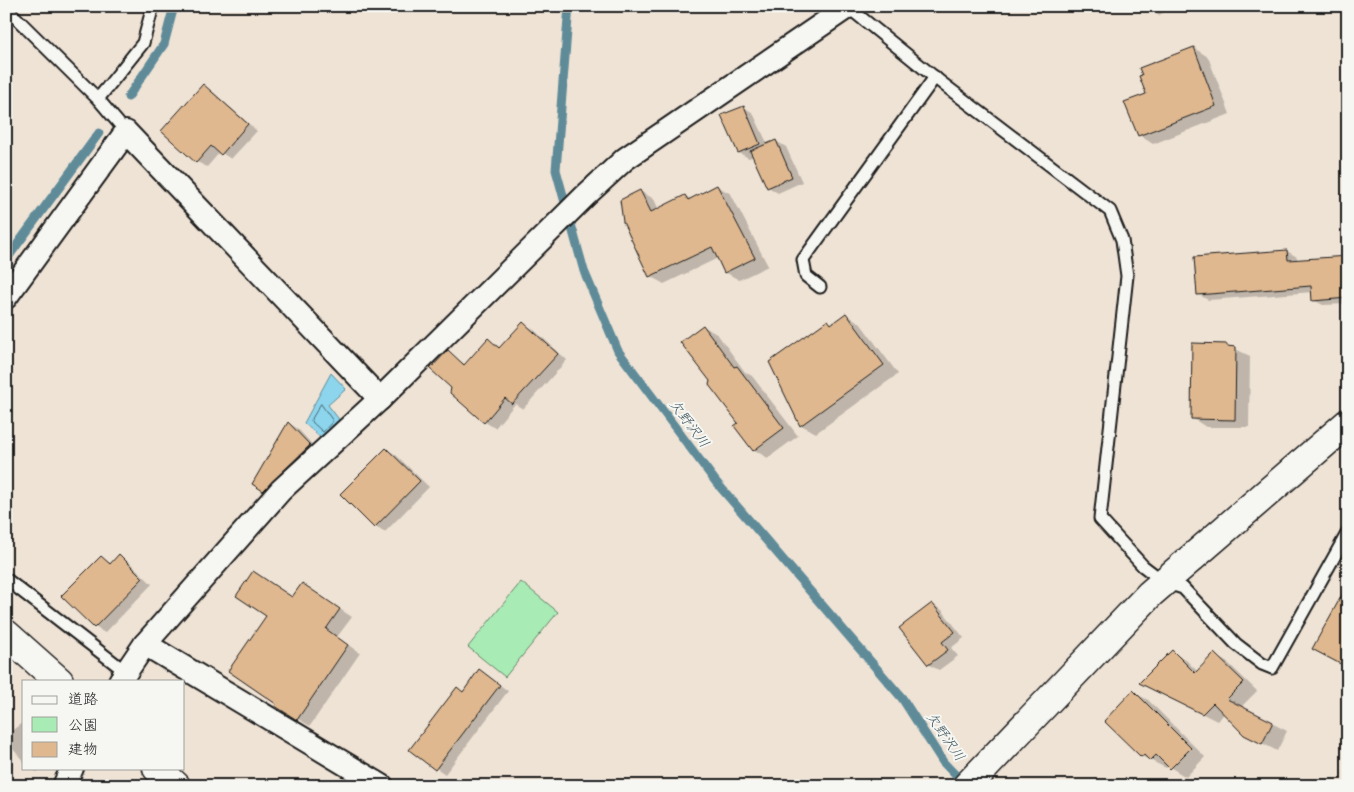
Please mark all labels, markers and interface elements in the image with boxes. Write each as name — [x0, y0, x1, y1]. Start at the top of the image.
water label: 欠野沢川 — [663, 395, 715, 453]
legend — [22, 680, 185, 770]
text: 道路 — [68, 688, 98, 712]
water label: 欠野沢川 — [920, 708, 970, 766]
text: 公園 — [68, 714, 98, 738]
text: 建物 — [68, 738, 98, 762]

